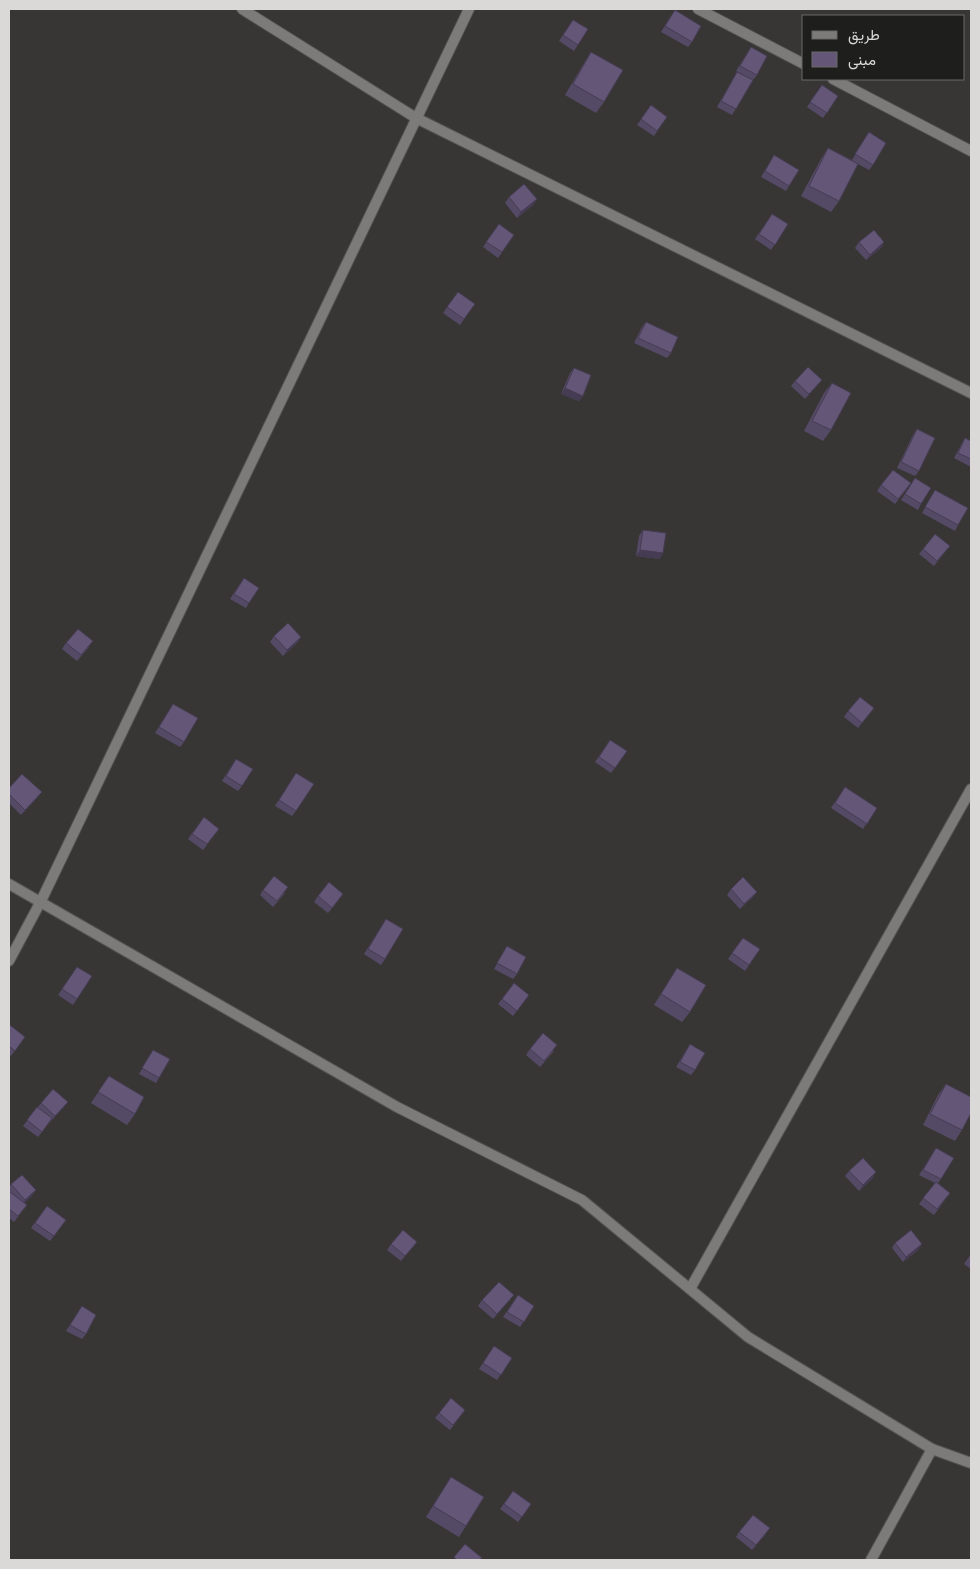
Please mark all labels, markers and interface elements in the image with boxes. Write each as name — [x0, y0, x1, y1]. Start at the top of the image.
legend — [802, 15, 965, 80]
text: طريق — [848, 24, 880, 45]
text: مبنى — [848, 49, 876, 70]

